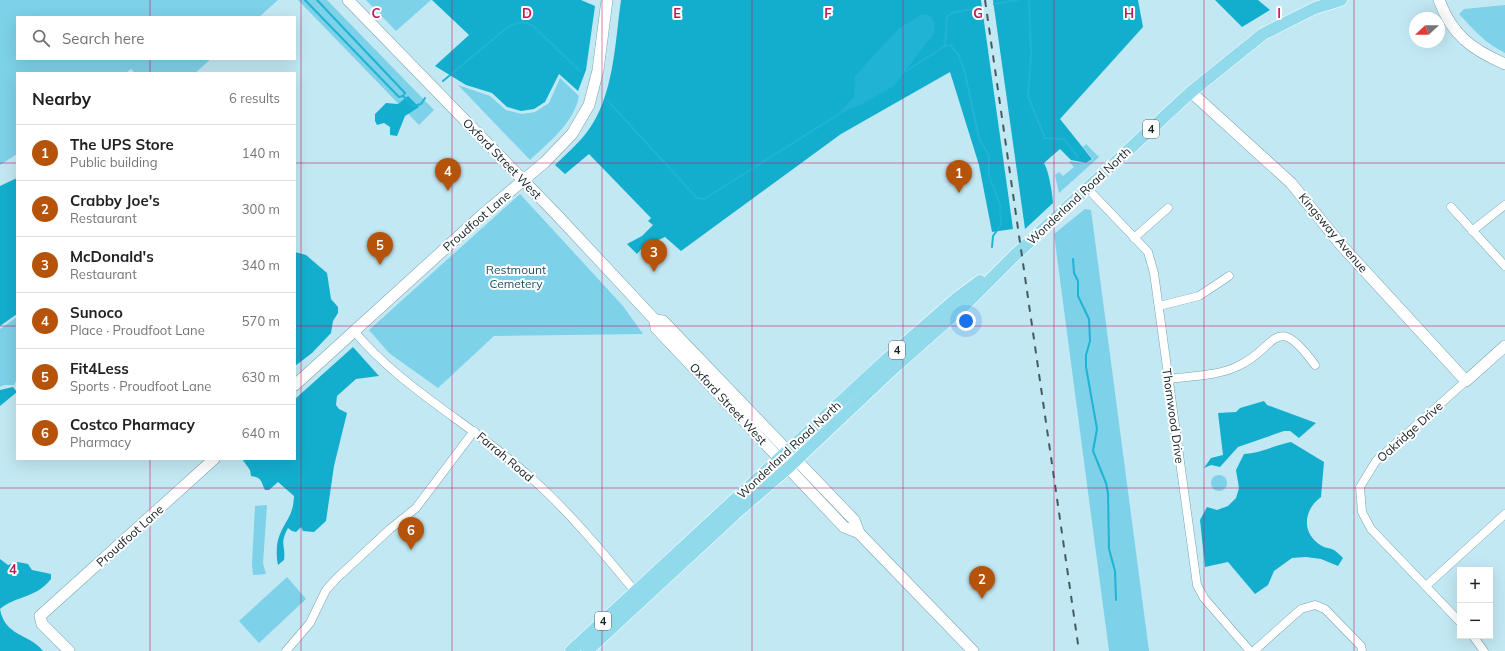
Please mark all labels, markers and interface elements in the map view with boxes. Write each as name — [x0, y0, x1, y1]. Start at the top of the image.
text: C — [372, 5, 381, 21]
text: D — [522, 5, 532, 21]
text: E — [673, 5, 681, 21]
text: F — [824, 5, 832, 21]
text: G — [973, 5, 983, 21]
text: H — [1124, 5, 1134, 21]
text: I — [1277, 5, 1281, 21]
north arrow — [1409, 12, 1445, 48]
search box — [16, 16, 296, 60]
icon: search — [30, 27, 52, 49]
text: Search here — [62, 29, 144, 48]
text: Nearby — [32, 88, 91, 109]
text: 6 results — [229, 90, 280, 106]
street label: Oxford Street West — [460, 115, 545, 202]
road number: 4 — [1143, 120, 1159, 138]
text: The UPS Store — [70, 135, 174, 154]
street label: Wonderland Road North — [1024, 144, 1134, 248]
text: 1 — [41, 145, 49, 161]
text: 140 m — [242, 145, 280, 161]
text: Public building — [70, 154, 158, 170]
pin: 4 — [435, 158, 461, 191]
pin: 1 — [946, 160, 972, 193]
street label: Proudfoot Lane — [440, 187, 514, 254]
street label: Kingsway Avenue — [1296, 190, 1371, 276]
text: Crabby Joe's — [70, 191, 160, 210]
text: 2 — [41, 201, 49, 217]
text: 300 m — [242, 201, 280, 217]
text: Restaurant — [70, 210, 137, 226]
pin: 5 — [367, 232, 393, 265]
pin: 3 — [641, 239, 667, 272]
text: McDonald's — [70, 247, 154, 266]
text: 3 — [41, 257, 49, 273]
text: 340 m — [242, 257, 280, 273]
park label: Restmount Cemetery — [486, 262, 546, 291]
text: Restaurant — [70, 266, 137, 282]
text: Sunoco — [70, 303, 123, 322]
your location — [956, 311, 976, 331]
text: 4 — [41, 313, 49, 329]
text: 570 m — [242, 313, 280, 329]
text: Place · Proudfoot Lane — [70, 322, 205, 338]
road number: 4 — [889, 341, 905, 359]
text: Fit4Less — [70, 359, 129, 378]
street label: Oxford Street West — [687, 360, 770, 448]
street label: Thornwood Drive — [1159, 367, 1188, 464]
text: 5 — [41, 369, 49, 385]
text: 630 m — [242, 369, 280, 385]
text: Sports · Proudfoot Lane — [70, 378, 211, 394]
street label: Wonderland Road North — [734, 398, 844, 502]
street label: Oakridge Drive — [1374, 398, 1446, 465]
text: Costco Pharmacy — [70, 415, 195, 434]
text: 6 — [41, 425, 49, 441]
text: 640 m — [242, 425, 280, 441]
street label: Farrah Road — [474, 429, 537, 485]
text: Pharmacy — [70, 434, 131, 450]
street label: Proudfoot Lane — [93, 502, 166, 570]
pin: 6 — [398, 517, 424, 550]
text: 4 — [9, 561, 17, 577]
pin: 2 — [969, 566, 995, 599]
map controls — [1457, 567, 1493, 639]
button: + — [1457, 567, 1493, 603]
button: − — [1457, 603, 1493, 639]
road number: 4 — [595, 612, 611, 630]

